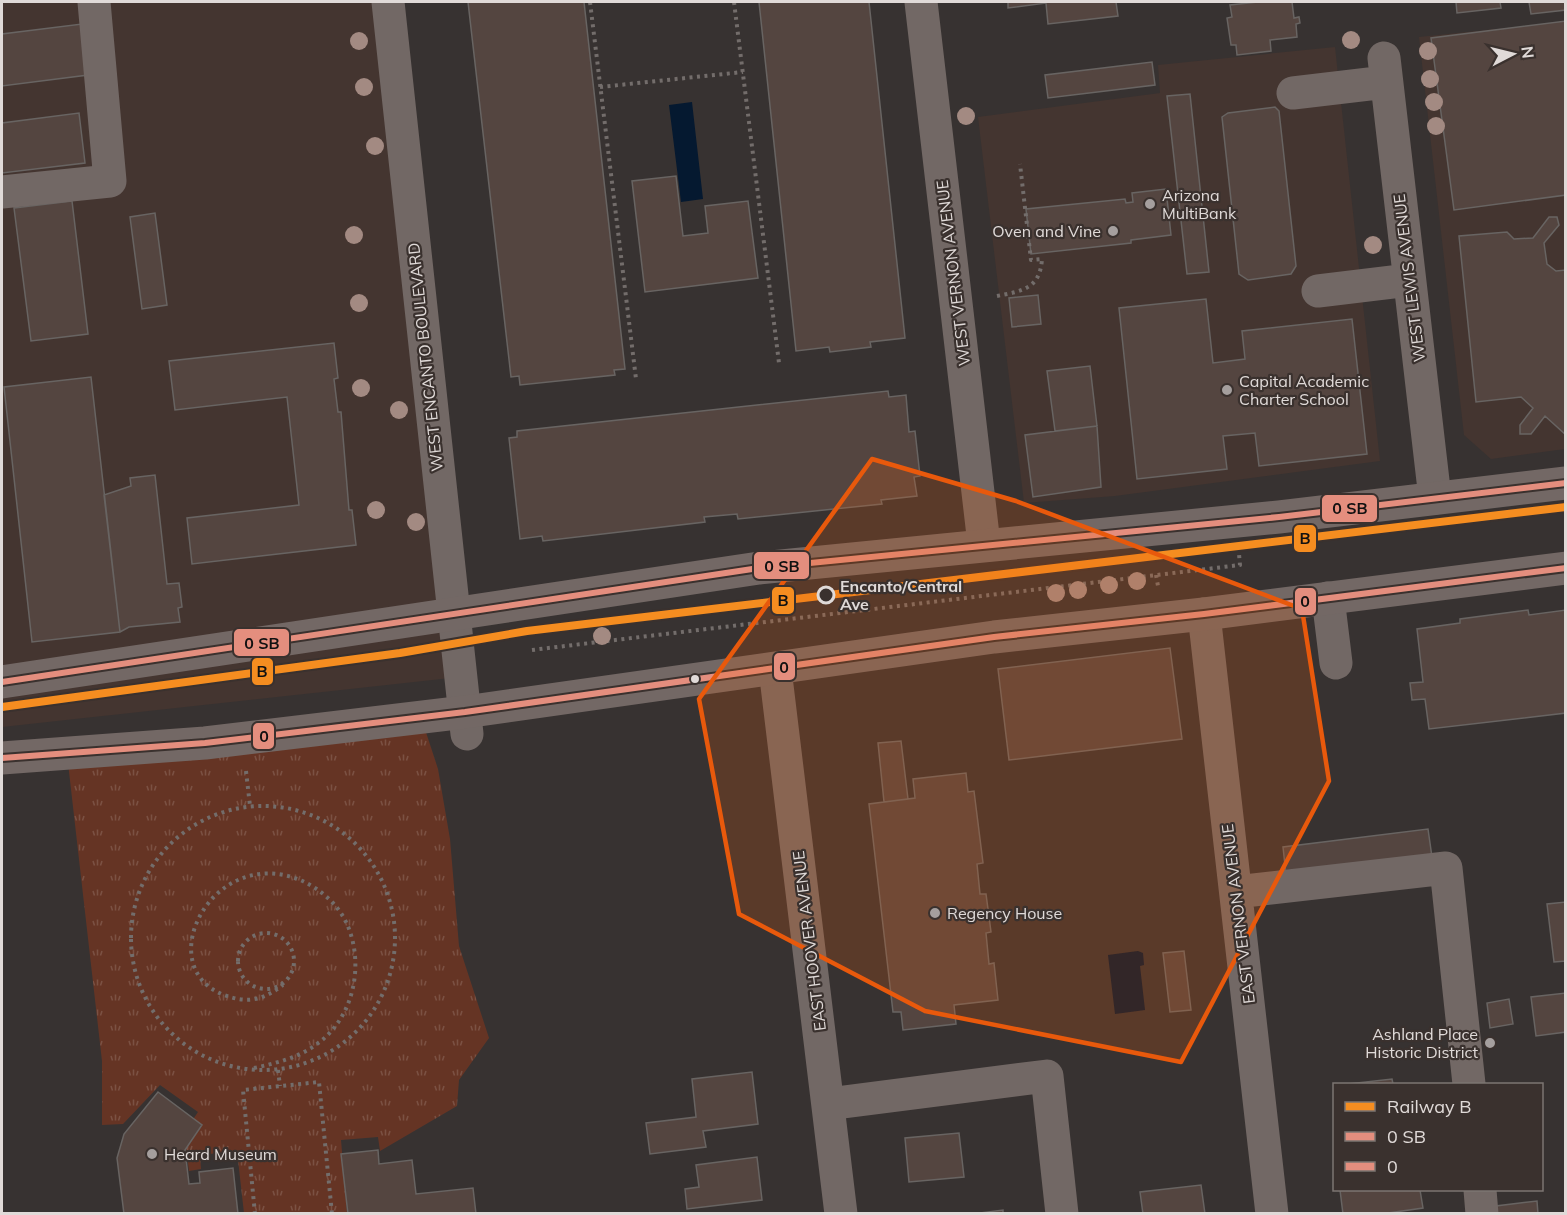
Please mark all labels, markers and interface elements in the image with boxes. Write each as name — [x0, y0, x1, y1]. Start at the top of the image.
north arrow — [1483, 24, 1543, 84]
text: N — [1517, 45, 1539, 59]
street label: WEST VERNON AVENUE — [932, 179, 974, 367]
place label: Arizona MultiBank — [1162, 185, 1237, 223]
street label: WEST LEWIS AVENUE — [1389, 193, 1429, 363]
marker: Arizona MultiBank — [1143, 197, 1157, 211]
place label: Oven and Vine — [992, 221, 1101, 241]
marker: Oven and Vine — [1106, 224, 1120, 238]
street label: WEST ENCANTO BOULEVARD — [403, 242, 447, 472]
place label: Capital Academic Charter School — [1239, 371, 1369, 409]
marker: Capital Academic Charter School — [1220, 383, 1234, 397]
line badge: 0 SB — [1321, 494, 1378, 523]
text: 0 SB — [1332, 498, 1368, 518]
line badge: B — [1293, 524, 1317, 553]
text: B — [1299, 528, 1311, 548]
line badge: 0 SB — [753, 551, 810, 580]
text: 0 SB — [764, 556, 800, 576]
place label: Encanto/Central Ave — [840, 576, 962, 614]
line badge: B — [771, 586, 795, 615]
marker: Encanto/Central Ave — [817, 586, 835, 604]
line badge: 0 — [1294, 587, 1317, 616]
text: B — [777, 590, 789, 610]
text: 0 — [1300, 591, 1310, 611]
line badge: 0 SB — [233, 628, 290, 657]
text: 0 SB — [244, 633, 280, 653]
line badge: 0 — [773, 652, 796, 681]
line badge: B — [251, 657, 274, 686]
text: 0 — [779, 657, 789, 677]
text: B — [256, 661, 268, 681]
unlabelled marker — [689, 673, 701, 685]
line badge: 0 — [252, 722, 275, 750]
text: 0 — [259, 726, 269, 746]
street label: EAST VERNON AVENUE — [1217, 823, 1259, 1005]
street label: EAST HOOVER AVENUE — [788, 850, 830, 1032]
place label: Regency House — [947, 903, 1062, 923]
marker: Regency House — [928, 906, 942, 920]
place label: Ashland Place Historic District — [1365, 1024, 1478, 1062]
marker: Ashland Place Historic District — [1483, 1036, 1497, 1050]
legend — [1333, 1083, 1543, 1191]
text: Railway B — [1387, 1095, 1471, 1118]
text: 0 SB — [1387, 1125, 1426, 1148]
place label: Heard Museum — [164, 1144, 277, 1164]
marker: Heard Museum — [145, 1147, 159, 1161]
text: 0 — [1387, 1155, 1398, 1178]

